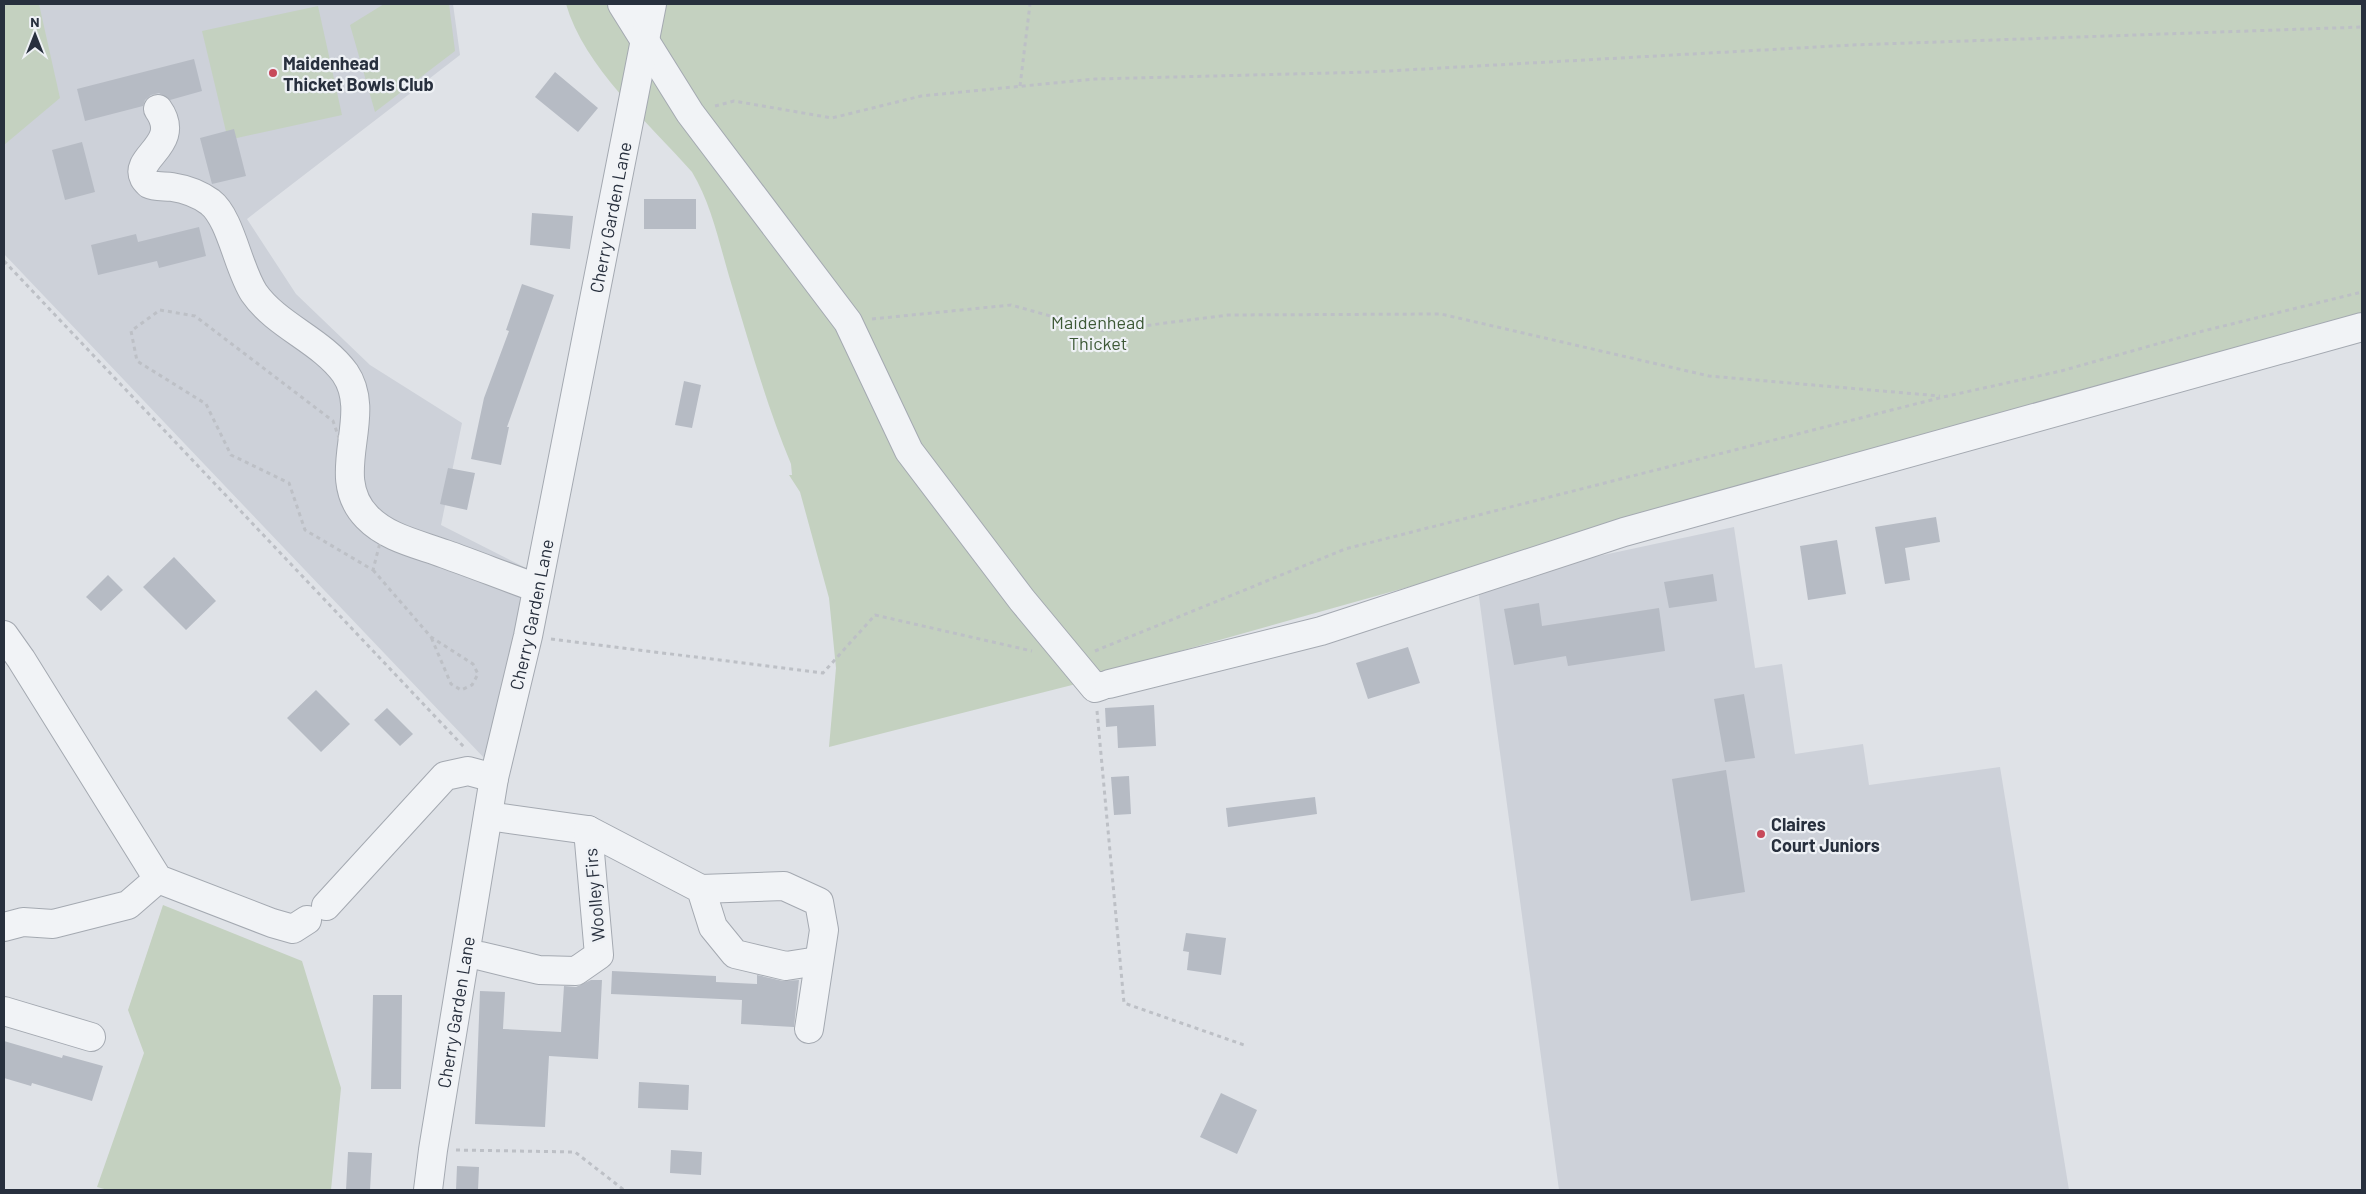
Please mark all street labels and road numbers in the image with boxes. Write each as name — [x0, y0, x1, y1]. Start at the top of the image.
street label: Cherry Garden Lane — [585, 140, 636, 295]
street label: Cherry Garden Lane — [504, 537, 558, 692]
street label: Woolley Firs — [579, 847, 609, 943]
street label: Cherry Garden Lane — [432, 935, 479, 1090]

